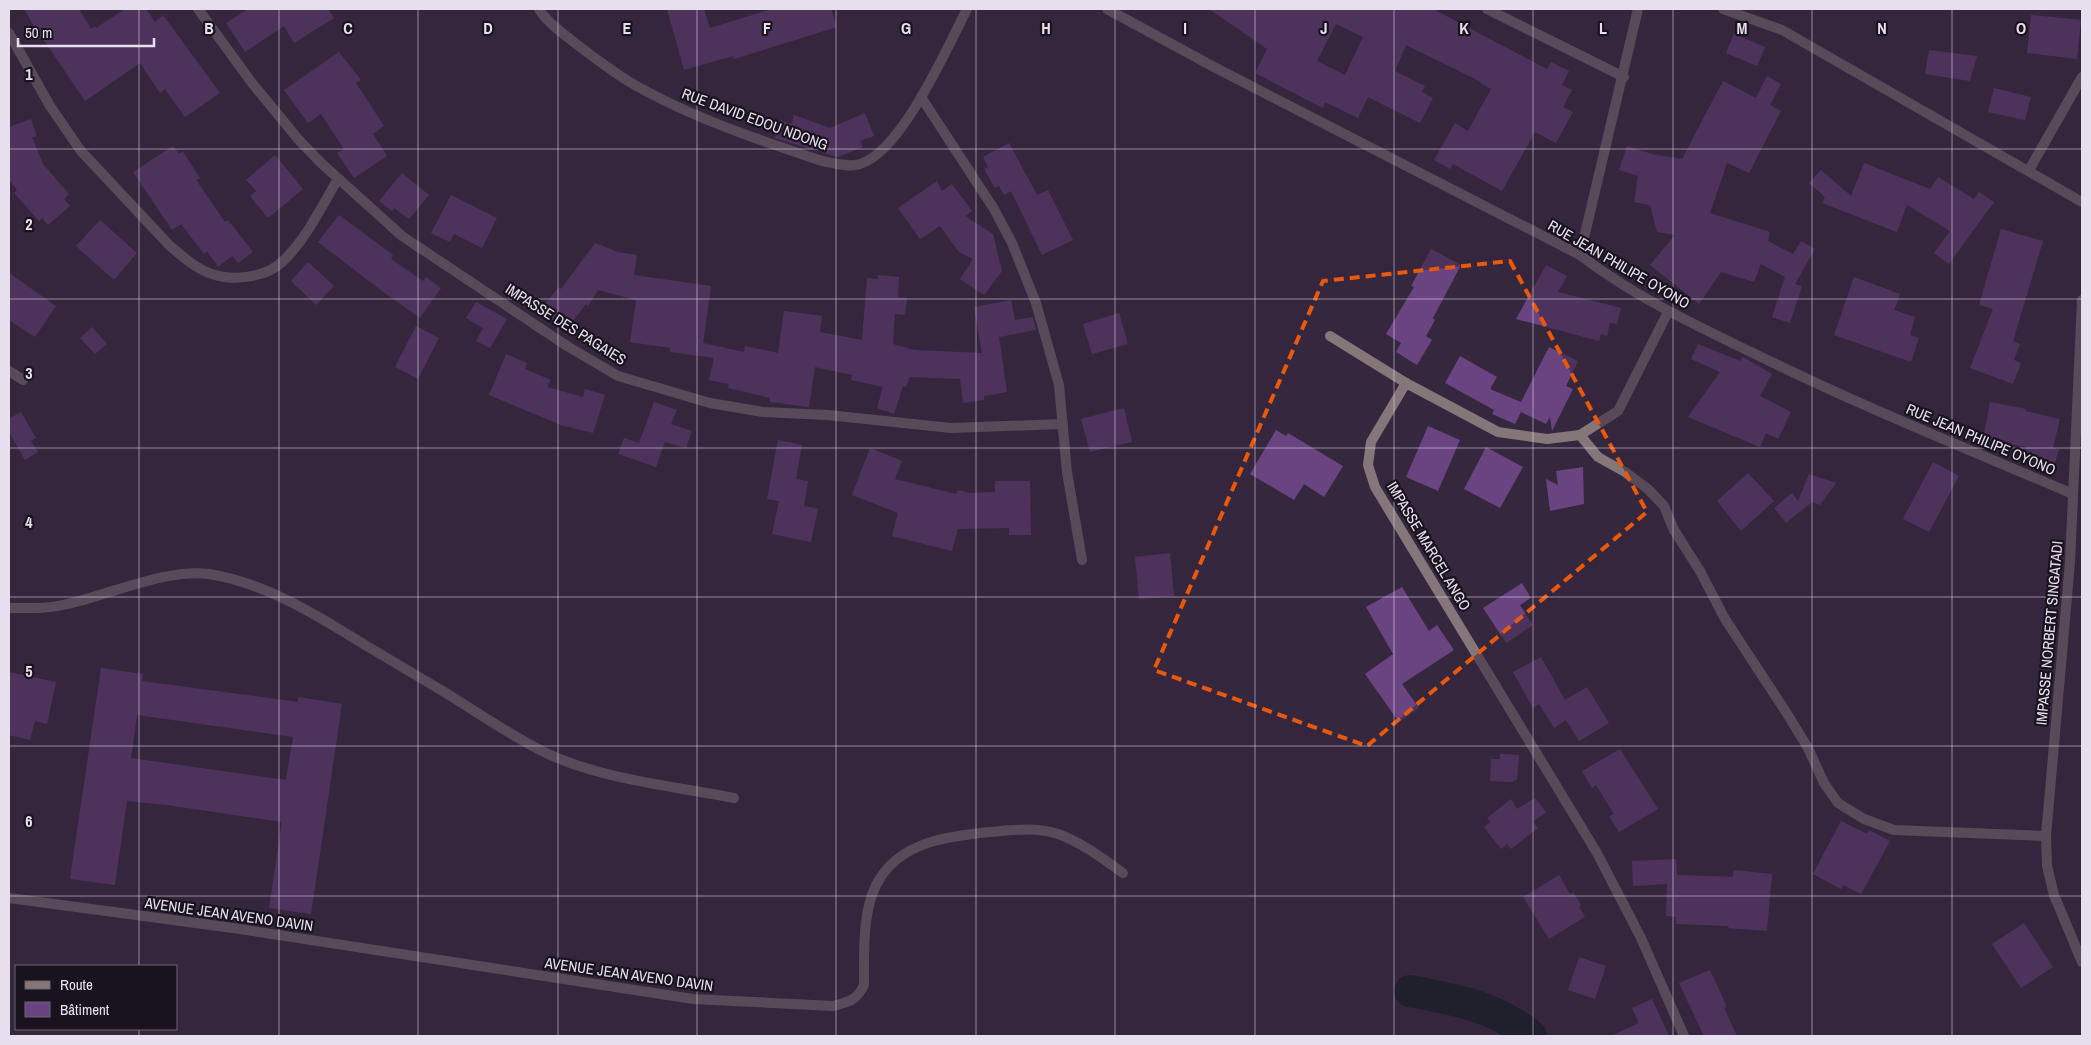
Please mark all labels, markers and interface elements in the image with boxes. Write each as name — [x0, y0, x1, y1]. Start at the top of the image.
scale bar — [18, 15, 154, 47]
text: B — [204, 17, 214, 39]
text: C — [343, 17, 353, 39]
text: D — [483, 17, 493, 39]
text: E — [623, 17, 632, 39]
text: F — [763, 17, 771, 39]
text: G — [901, 17, 911, 39]
text: H — [1041, 17, 1051, 39]
text: I — [1183, 17, 1187, 39]
text: J — [1320, 17, 1328, 39]
text: K — [1459, 17, 1469, 39]
text: L — [1599, 17, 1607, 39]
text: M — [1737, 17, 1748, 39]
text: N — [1877, 17, 1887, 39]
text: O — [2016, 17, 2026, 39]
text: 50 m — [25, 22, 52, 43]
text: 1 — [25, 63, 33, 85]
street label: RUE DAVID EDOU NDONG — [679, 83, 831, 155]
text: 2 — [25, 213, 33, 235]
street label: RUE JEAN PHILIPE OYONO — [1544, 215, 1694, 313]
street label: IMPASSE DES PAGAIES — [501, 278, 631, 370]
text: 3 — [25, 362, 33, 384]
street label: RUE JEAN PHILIPE OYONO — [1903, 398, 2059, 480]
street label: IMPASSE MARCEL ANGO — [1382, 478, 1476, 614]
text: 4 — [25, 511, 33, 533]
street label: IMPASSE NORBERT SINGATADI — [2030, 540, 2068, 726]
text: 5 — [25, 660, 33, 682]
text: 6 — [25, 810, 33, 832]
street label: AVENUE JEAN AVENO DAVIN — [143, 892, 314, 936]
street label: AVENUE JEAN AVENO DAVIN — [543, 952, 714, 996]
legend — [15, 965, 178, 1030]
text: Route — [60, 974, 93, 995]
text: Bâtiment — [60, 999, 110, 1020]

